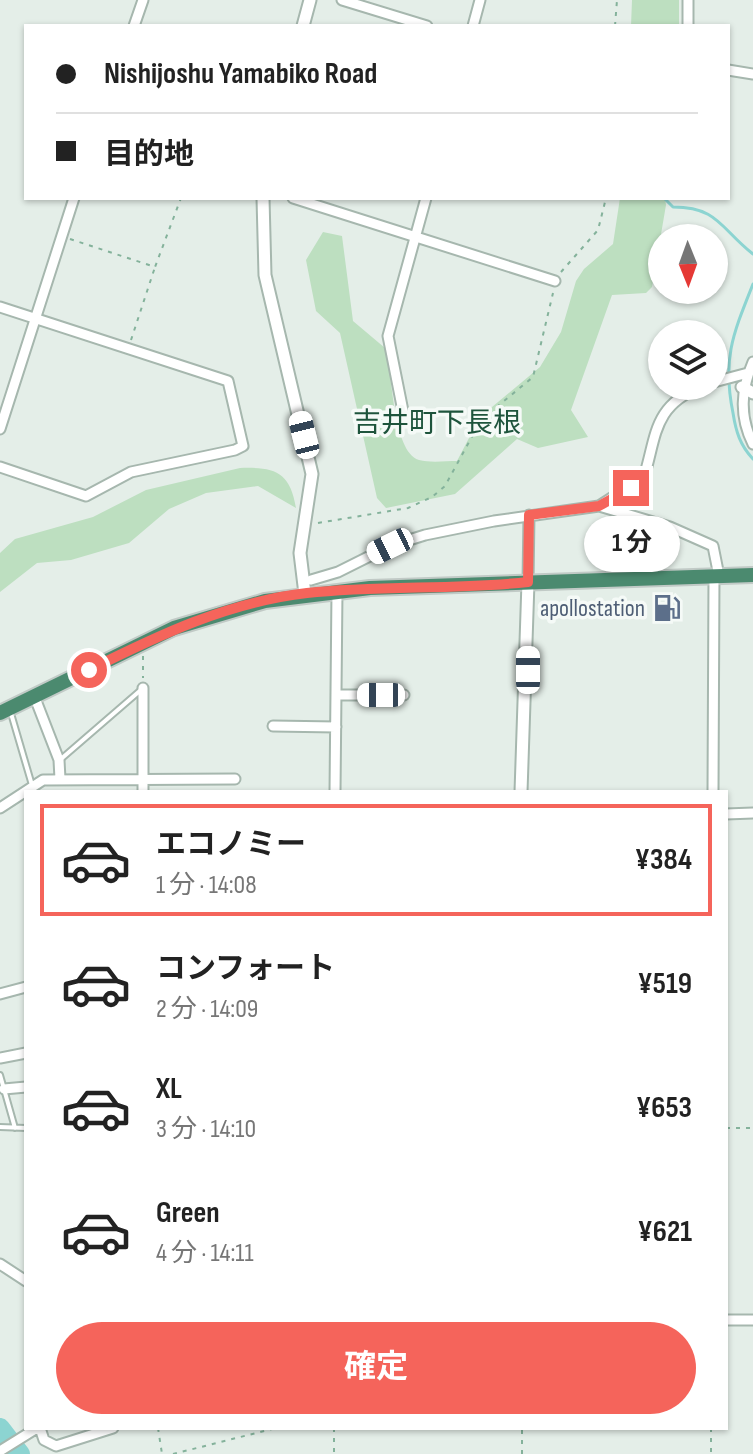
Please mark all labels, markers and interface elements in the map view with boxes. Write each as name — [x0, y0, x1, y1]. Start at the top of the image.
text: Nishijoshu Yamabiko Road — [104, 56, 377, 92]
text: 目的地 — [104, 137, 194, 173]
north arrow — [648, 224, 728, 304]
map controls — [648, 224, 728, 400]
button: layers — [648, 320, 728, 400]
district label: 吉井町下長根 — [353, 407, 521, 440]
car — [287, 409, 321, 461]
route end — [613, 470, 649, 506]
callout: 1 分 — [583, 516, 679, 572]
car — [363, 525, 417, 567]
text: 1 分 — [612, 528, 652, 559]
fuel station icon: apollostation — [652, 593, 682, 623]
place label: apollostation — [540, 594, 645, 623]
car — [516, 646, 540, 694]
route start — [71, 652, 107, 688]
car — [357, 683, 405, 707]
icon: car — [60, 824, 132, 896]
text: エコノミー — [156, 827, 306, 863]
text: ¥384 — [635, 842, 692, 878]
text: 1 分 · 14:08 — [156, 870, 257, 901]
icon: car — [60, 948, 132, 1020]
text: コンフォート — [156, 951, 335, 987]
text: ¥519 — [637, 966, 692, 1002]
text: 2 分 · 14:09 — [156, 994, 258, 1025]
text: XL — [156, 1071, 182, 1107]
icon: car — [60, 1072, 132, 1144]
text: ¥653 — [636, 1090, 692, 1126]
text: 3 分 · 14:10 — [156, 1114, 256, 1145]
text: Green — [156, 1195, 220, 1231]
icon: car — [60, 1196, 132, 1268]
text: ¥621 — [637, 1214, 692, 1250]
text: 4 分 · 14:11 — [156, 1238, 254, 1269]
button: 確定 — [56, 1322, 696, 1414]

